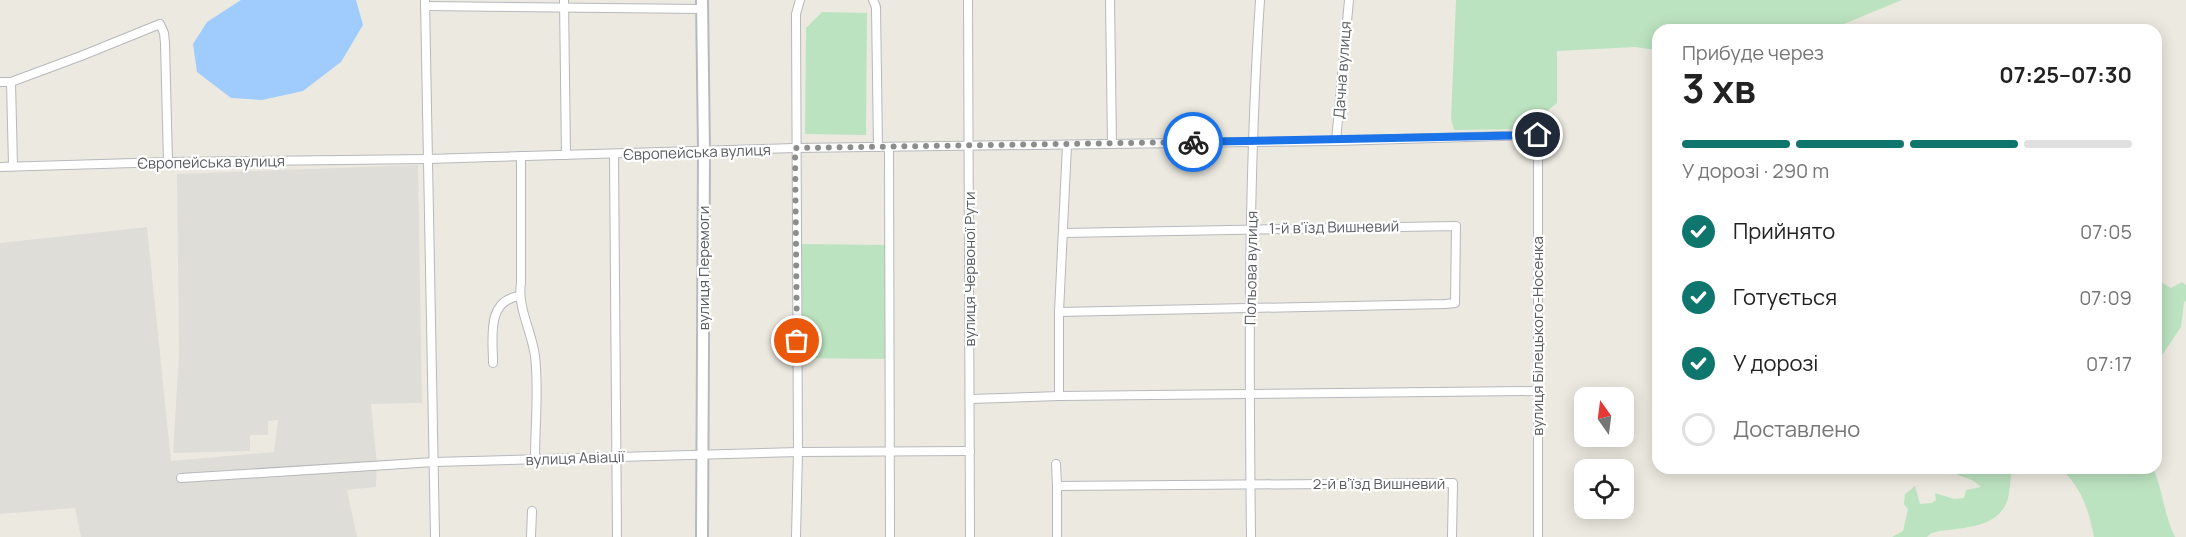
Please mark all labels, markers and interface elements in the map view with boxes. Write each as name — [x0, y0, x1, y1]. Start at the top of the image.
street label: Дачна вулиця — [1328, 20, 1356, 120]
text: Прибуде через — [1682, 39, 1824, 66]
text: 07:25–07:30 — [1999, 60, 2132, 90]
text: 3 хв — [1682, 61, 1756, 115]
pin — [1512, 109, 1563, 160]
courier — [1163, 112, 1223, 172]
icon: home — [1521, 118, 1554, 151]
icon: bike — [1177, 126, 1210, 159]
street label: Європейська вулиця — [623, 139, 771, 165]
street label: Європейська вулиця — [137, 150, 285, 174]
text: У дорозі · 290 m — [1682, 157, 1829, 184]
street label: вулиця Червоної Рути — [959, 192, 980, 346]
street label: вулиця Перемоги — [693, 206, 714, 330]
street label: Польова вулиця — [1240, 211, 1262, 325]
street label: 1-й в'їзд Вишневий — [1269, 215, 1399, 239]
icon: check — [1682, 215, 1715, 248]
text: Прийнято — [1733, 216, 1835, 246]
text: 07:05 — [2080, 218, 2132, 245]
street label: вулиця Білецького-Носенка — [1527, 236, 1548, 436]
icon: check — [1682, 281, 1715, 314]
text: Готується — [1733, 282, 1837, 312]
text: 07:09 — [2079, 284, 2132, 311]
pin — [771, 315, 822, 366]
icon: bag — [780, 324, 813, 357]
icon: check — [1682, 347, 1715, 380]
text: У дорозі — [1733, 348, 1819, 378]
text: 07:17 — [2086, 350, 2132, 377]
north arrow — [1574, 387, 1634, 447]
map controls — [1574, 387, 1634, 519]
text: Доставлено — [1733, 414, 1860, 444]
street label: вулиця Авіації — [525, 446, 625, 470]
button: locate — [1574, 459, 1634, 519]
street label: 2-й вʼїзд Вишневий — [1313, 473, 1445, 494]

